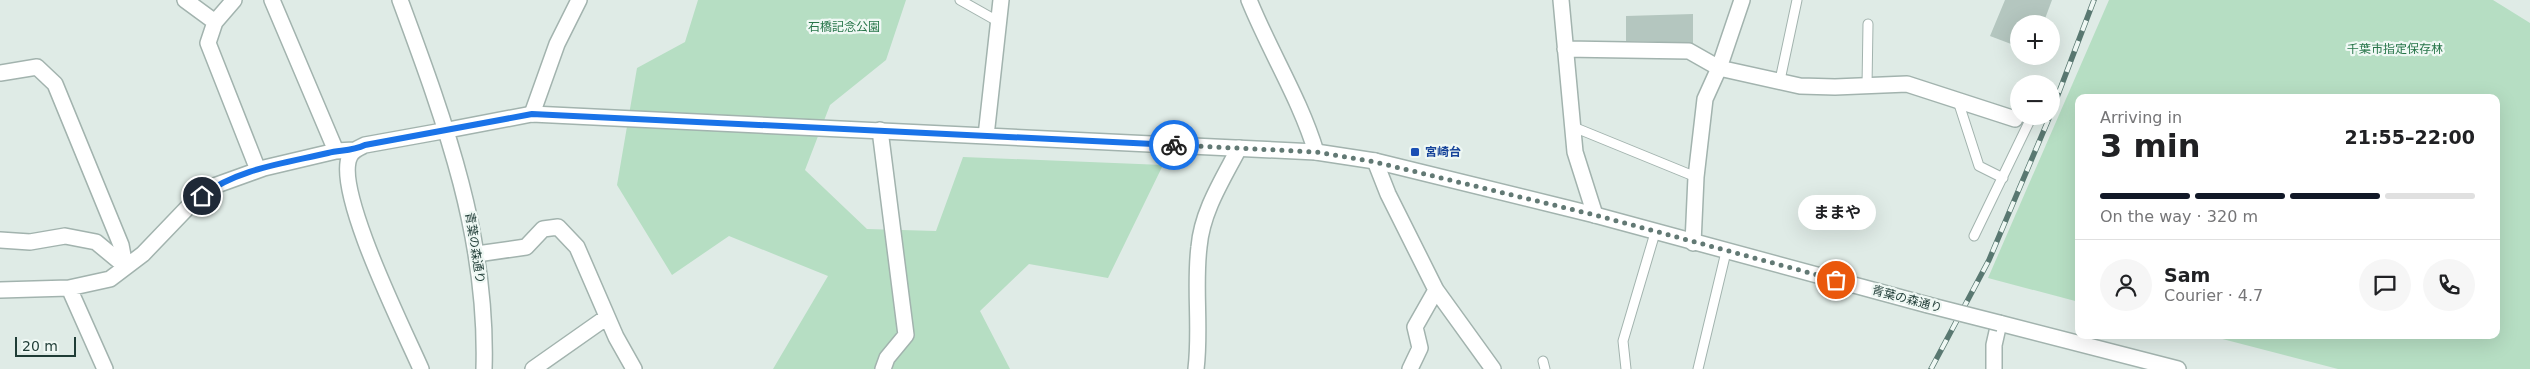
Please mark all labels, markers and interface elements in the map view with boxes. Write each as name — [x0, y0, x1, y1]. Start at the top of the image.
map controls — [2010, 15, 2060, 125]
button: + — [2010, 15, 2060, 65]
park label: 石橋記念公園 — [808, 20, 880, 34]
park label: 千葉市指定保存林 — [2347, 42, 2443, 56]
button: − — [2010, 75, 2060, 125]
text: Arriving in — [2100, 108, 2182, 127]
courier — [1149, 120, 1199, 170]
text: 21:55–22:00 — [2345, 126, 2475, 148]
text: 3 min — [2100, 127, 2201, 165]
icon: bike — [1160, 131, 1188, 159]
place label: 宮崎台 — [1425, 145, 1461, 159]
marker: 宮崎台 — [1409, 146, 1421, 158]
pin — [181, 175, 223, 217]
icon: home — [188, 182, 216, 210]
callout: ままや — [1797, 195, 1875, 230]
text: ままや — [1813, 203, 1861, 222]
text: On the way · 320 m — [2100, 207, 2258, 226]
street label: 青葉の森通り — [462, 211, 488, 285]
pin — [1815, 259, 1857, 301]
button: person — [2100, 259, 2152, 311]
button: chat — [2359, 259, 2411, 311]
button: phone — [2423, 259, 2475, 311]
text: Sam — [2164, 264, 2210, 286]
icon: bag — [1822, 266, 1850, 294]
street label: 青葉の森通り — [1870, 283, 1944, 315]
text: Courier · 4.7 — [2164, 286, 2263, 305]
scale bar — [15, 334, 76, 357]
text: 20 m — [22, 338, 58, 354]

